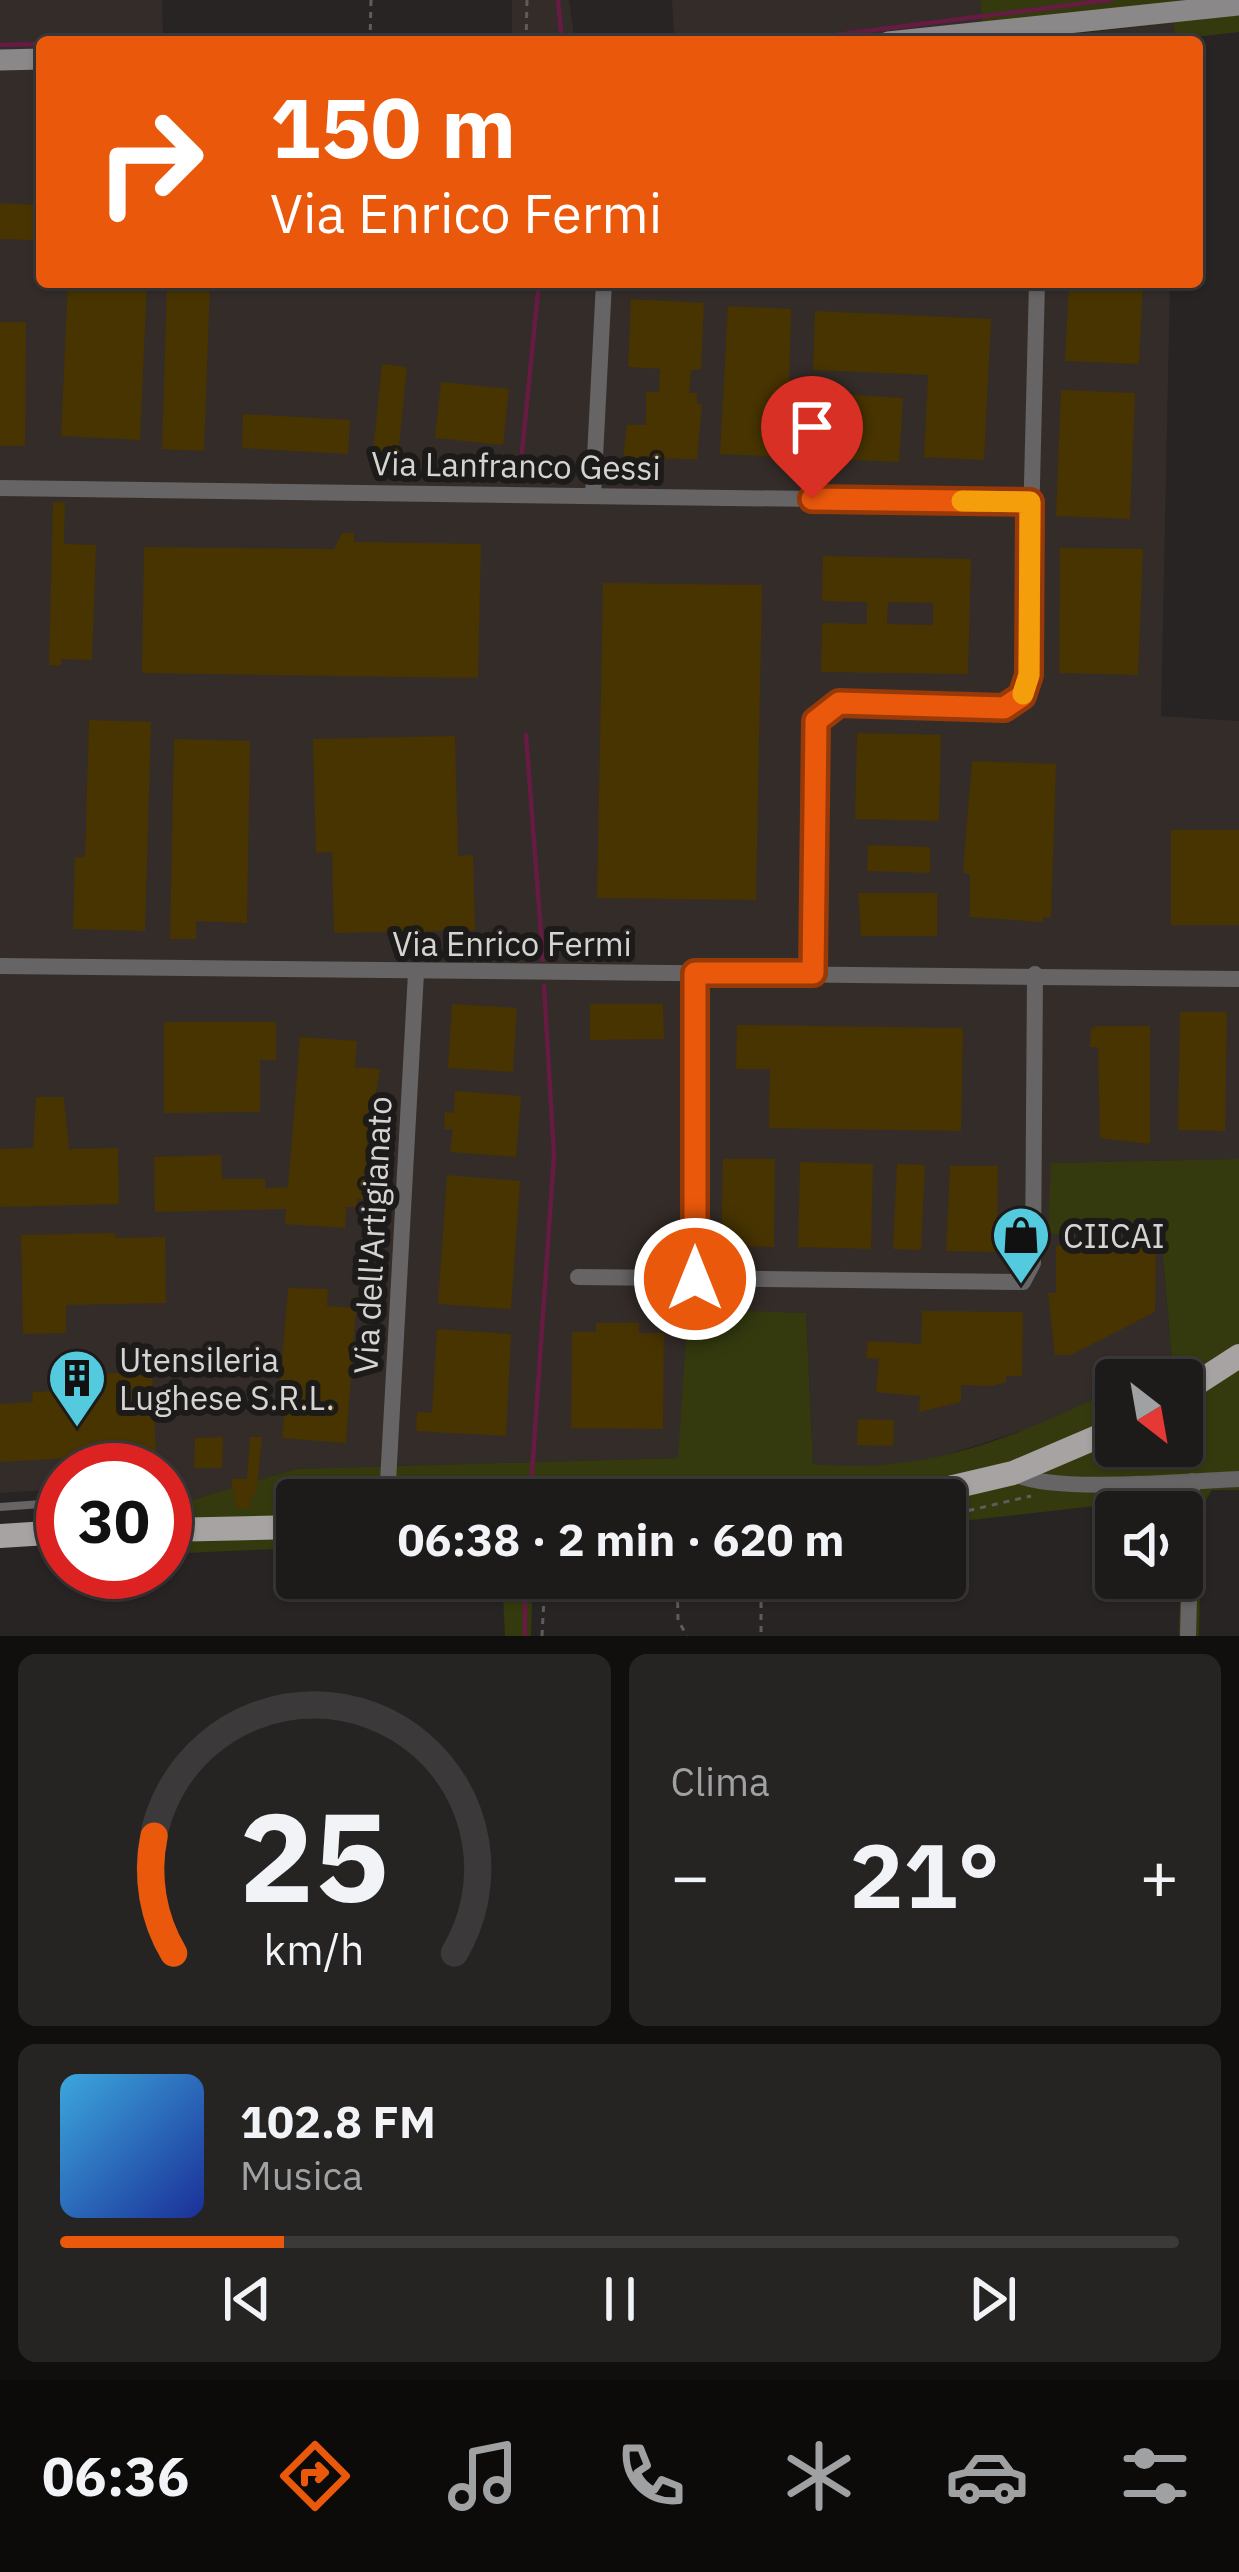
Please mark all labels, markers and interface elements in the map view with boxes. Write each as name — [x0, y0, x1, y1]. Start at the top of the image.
text: 150 m — [270, 72, 516, 181]
icon: right — [72, 84, 228, 240]
text: Via Enrico Fermi — [270, 178, 662, 248]
pin — [761, 376, 863, 499]
icon: arrive — [779, 394, 845, 460]
street label: Via Lanfranco Gessi — [371, 441, 661, 489]
street label: Via Enrico Fermi — [392, 922, 632, 965]
street label: Via dell'Artigianato — [343, 1095, 401, 1375]
shop icon: CIICAI — [990, 1204, 1052, 1286]
place label: CIICAI — [1063, 1214, 1165, 1257]
position arrow — [632, 1216, 758, 1342]
place label: Utensileria Lughese S.R.L. — [119, 1338, 335, 1419]
building icon: Utensileria Lughese S.R.L. — [46, 1347, 108, 1429]
north arrow — [1095, 1359, 1203, 1467]
map controls — [1095, 1359, 1203, 1599]
speed limit sign: 30 — [36, 1443, 192, 1599]
button: sound — [1095, 1491, 1203, 1599]
text: 06:38 · 2 min · 620 m — [398, 1510, 844, 1568]
text: Clima — [671, 1756, 770, 1807]
text: 25 — [239, 1774, 389, 1936]
text: 21° — [850, 1816, 1000, 1933]
text: − — [671, 1832, 710, 1918]
text: + — [1139, 1832, 1179, 1918]
text: km/h — [264, 1921, 365, 1977]
text: 102.8 FM — [240, 2092, 436, 2150]
text: Musica — [240, 2150, 363, 2201]
icon: previous — [214, 2266, 280, 2332]
icon: pause — [587, 2266, 653, 2332]
icon: next — [960, 2266, 1026, 2332]
icon: directions — [273, 2434, 357, 2518]
icon: music — [441, 2434, 525, 2518]
icon: phone — [609, 2434, 693, 2518]
icon: climate — [777, 2434, 861, 2518]
icon: car — [945, 2434, 1029, 2518]
icon: filters — [1113, 2434, 1197, 2518]
text: 06:36 — [42, 2441, 189, 2511]

